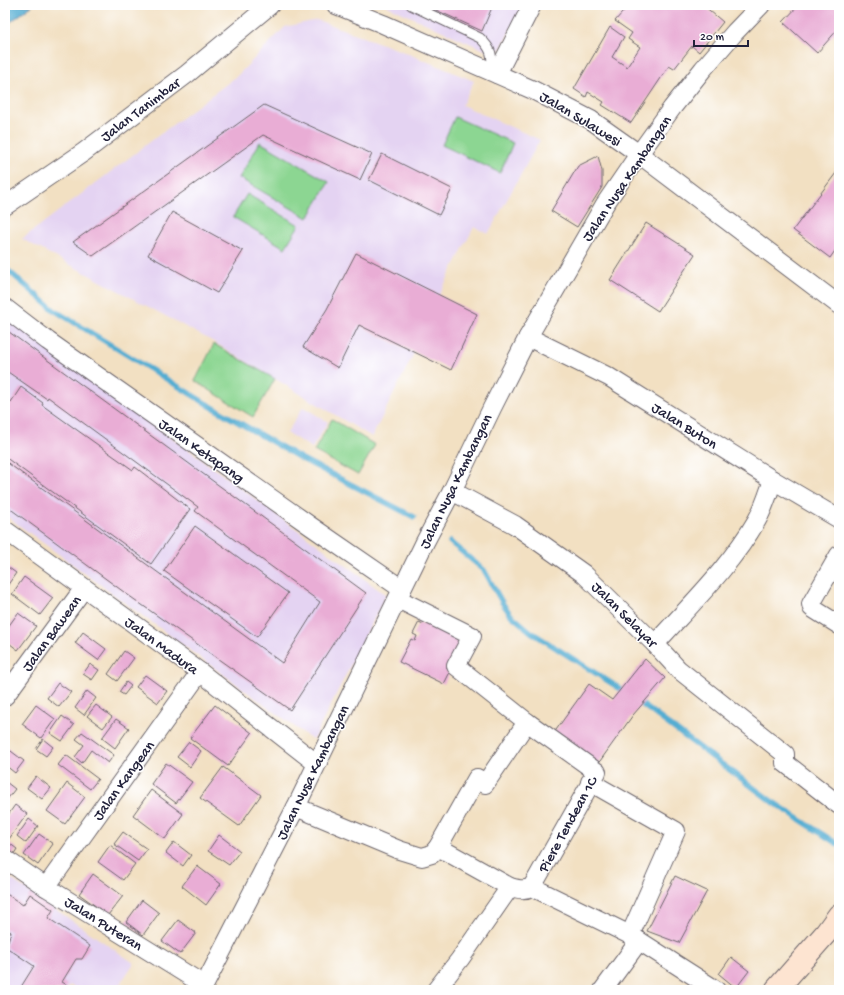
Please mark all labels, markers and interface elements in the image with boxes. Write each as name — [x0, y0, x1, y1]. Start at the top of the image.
scale bar — [694, 22, 748, 48]
text: 20 m — [700, 31, 725, 45]
street label: Jalan Tanimbar — [98, 74, 186, 146]
street label: Jalan Sulawesi — [536, 88, 624, 151]
street label: Jalan Nusa Kambangan — [579, 113, 676, 245]
street label: Jalan Buton — [648, 399, 720, 454]
street label: Jalan Nusa Kambangan — [416, 412, 497, 552]
street label: Jalan Ketapang — [155, 415, 247, 488]
street label: Jalan Selayar — [587, 579, 662, 653]
street label: Jalan Bawean — [19, 593, 86, 676]
street label: Jalan Madura — [120, 614, 202, 680]
street label: Jalan Nusa Kambangan — [273, 703, 354, 843]
street label: Jalan Kangean — [90, 738, 160, 825]
street label: Piere Tendean 1C — [535, 773, 603, 877]
street label: Jalan Puteran — [61, 894, 145, 956]

